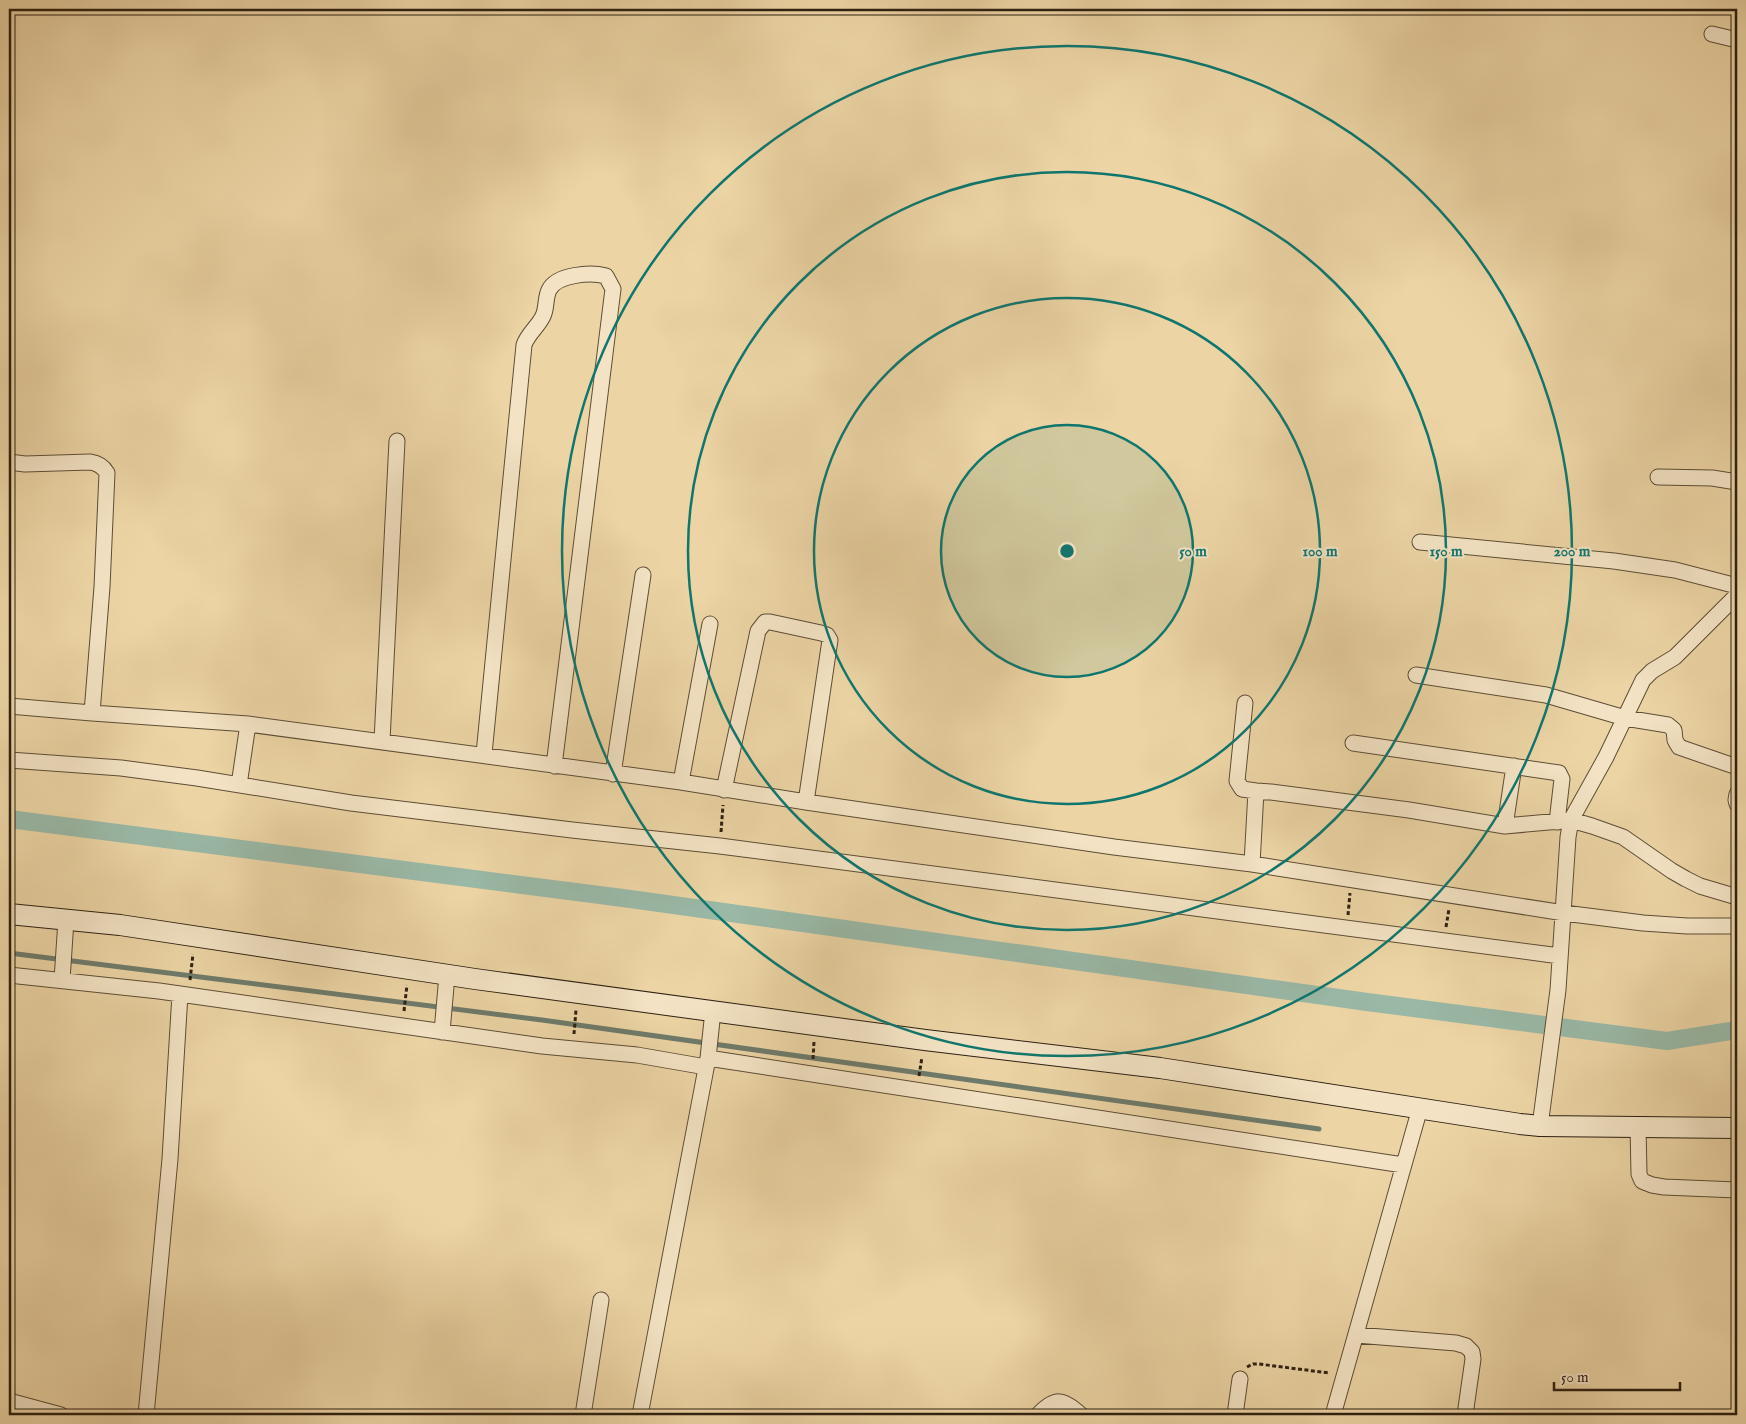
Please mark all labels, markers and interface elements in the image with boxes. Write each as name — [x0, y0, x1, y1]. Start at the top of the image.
centre of rings — [1058, 542, 1076, 560]
text: 50 m — [1179, 542, 1207, 561]
text: 100 m — [1302, 542, 1338, 561]
text: 150 m — [1429, 542, 1463, 561]
text: 200 m — [1554, 542, 1591, 561]
scale bar — [1554, 1359, 1680, 1391]
text: 50 m — [1561, 1368, 1589, 1387]

